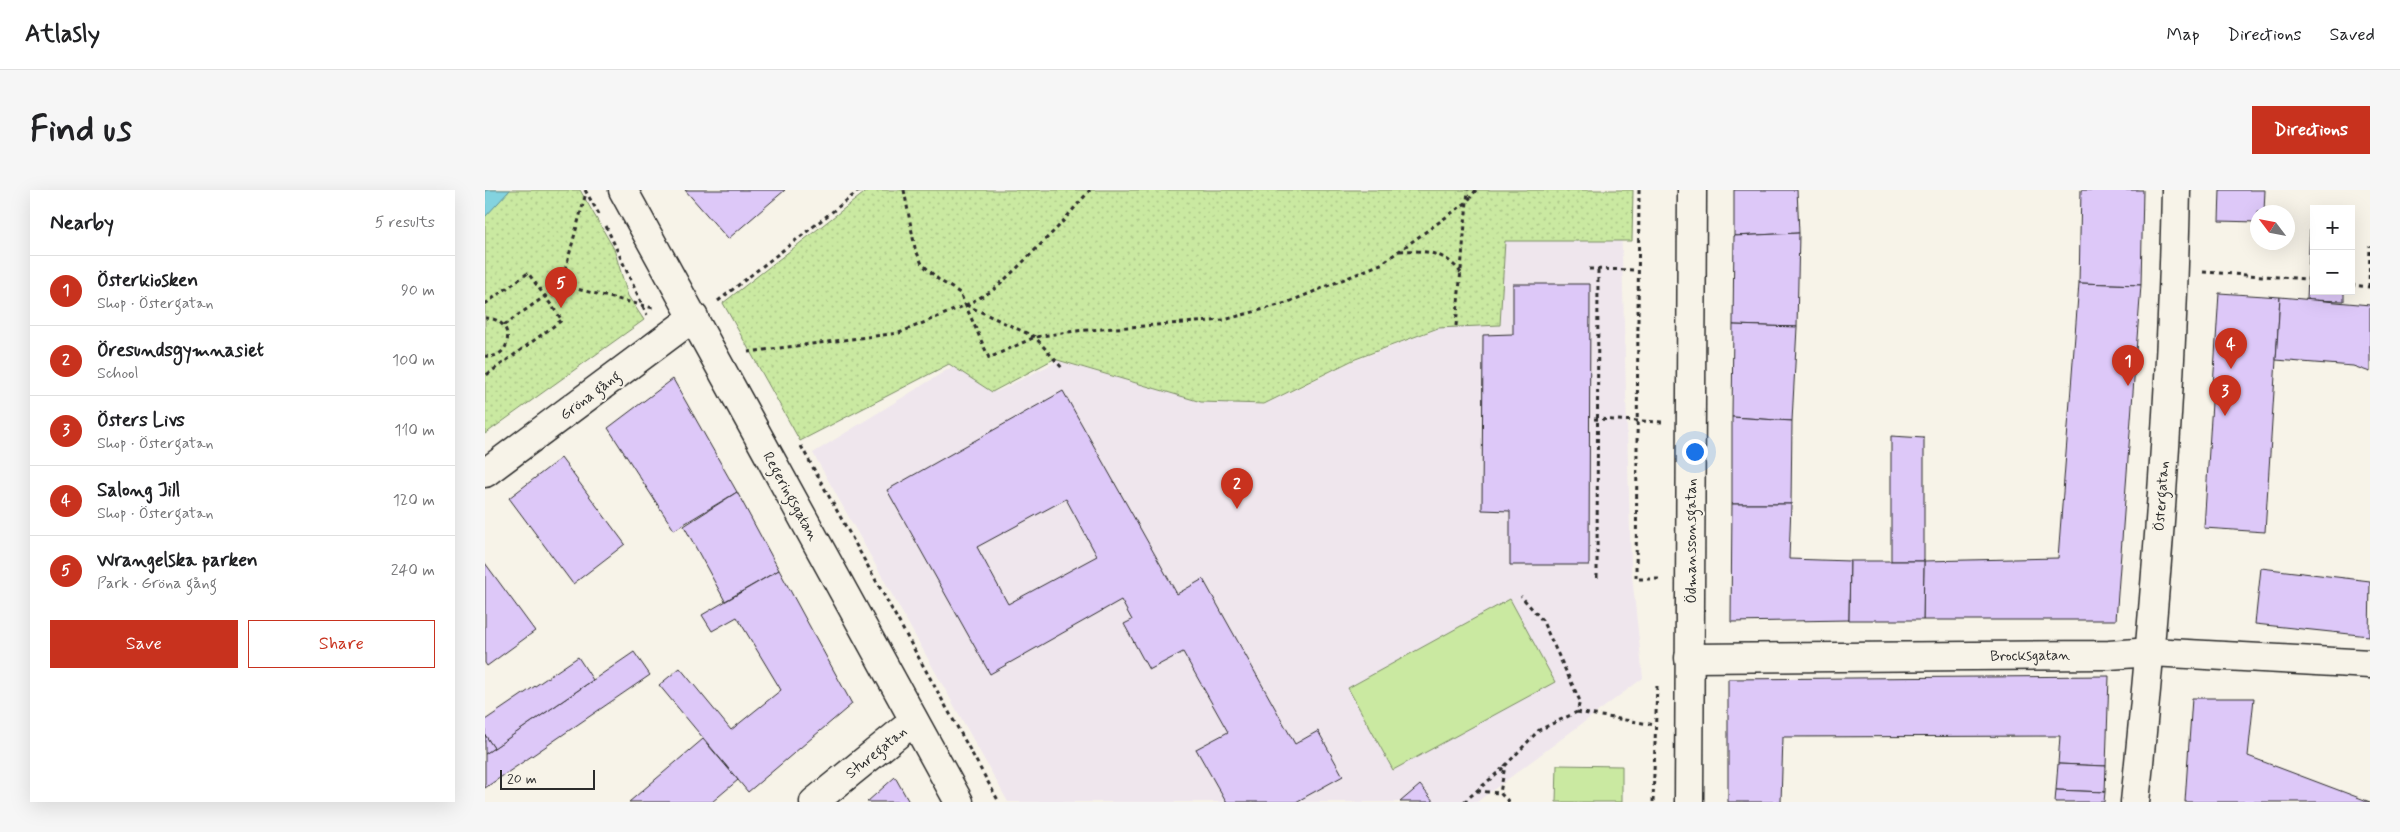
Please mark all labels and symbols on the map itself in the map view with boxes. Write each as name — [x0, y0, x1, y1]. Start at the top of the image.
north arrow — [2250, 205, 2295, 250]
pin: 5 — [545, 267, 577, 308]
pin: 4 — [2215, 328, 2247, 369]
pin: 1 — [2112, 345, 2144, 386]
street label: Gröna gång — [556, 366, 626, 426]
pin: 3 — [2209, 375, 2241, 416]
your location — [1682, 439, 1708, 465]
street label: Regeringsgatan — [757, 448, 823, 545]
street label: Östergatan — [2150, 460, 2175, 532]
pin: 2 — [1221, 468, 1253, 509]
street label: Ödmanssonsgatan — [1682, 478, 1703, 604]
street label: Brocksgatan — [1990, 645, 2070, 667]
street label: Sturegatan — [842, 722, 912, 784]
scale bar — [500, 767, 595, 790]

